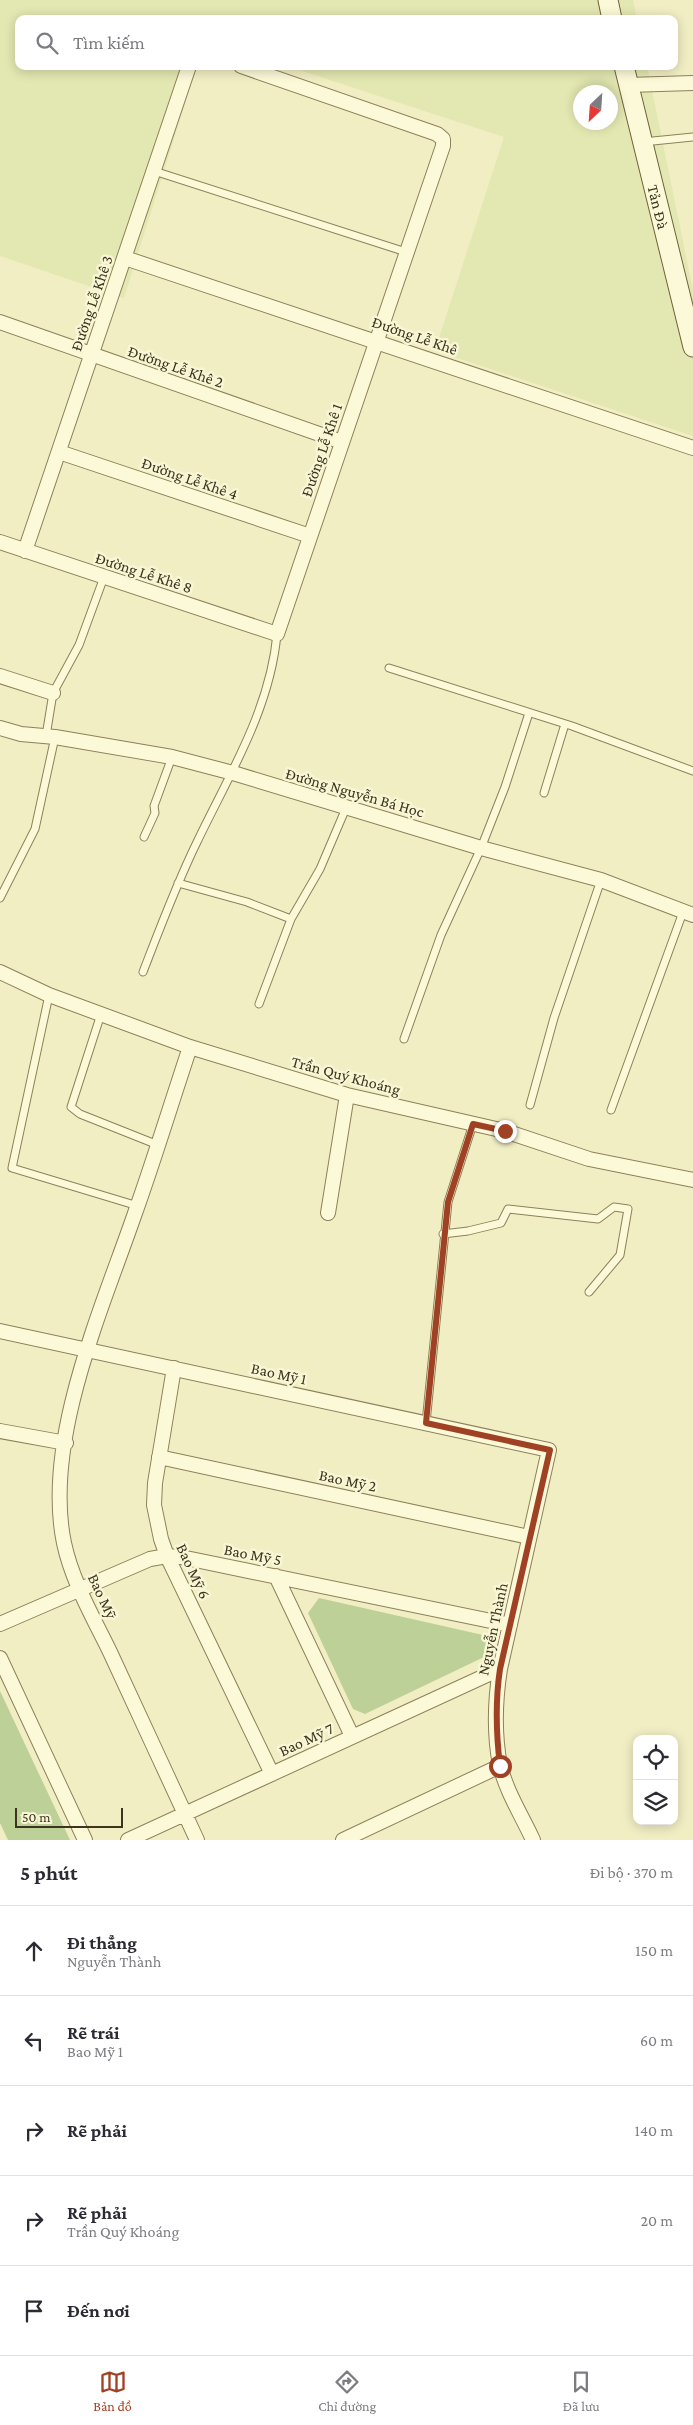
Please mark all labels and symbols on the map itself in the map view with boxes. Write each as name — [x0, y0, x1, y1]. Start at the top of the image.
north arrow — [573, 85, 618, 130]
street label: Tản Đà — [644, 183, 672, 231]
street label: Đường Lễ Khê 3 — [67, 253, 117, 353]
street label: Đường Lễ Khê — [370, 313, 460, 359]
street label: Đường Lễ Khê 2 — [126, 342, 226, 392]
street label: Đường Lễ Khê 1 — [298, 401, 346, 499]
street label: Đường Lễ Khê 4 — [139, 454, 240, 504]
street label: Đường Lễ Khê 8 — [93, 549, 194, 597]
street label: Đường Nguyễn Bá Học — [283, 765, 426, 821]
street label: Trần Quý Khoáng — [289, 1053, 402, 1099]
route end — [494, 1120, 517, 1143]
street label: Bao Mỹ 1 — [250, 1359, 308, 1389]
street label: Bao Mỹ 2 — [317, 1466, 379, 1496]
street label: Bao Mỹ 6 — [172, 1541, 214, 1602]
street label: Bao Mỹ 5 — [222, 1541, 283, 1569]
street label: Bao Mỹ — [84, 1571, 121, 1622]
street label: Nguyễn Thành — [474, 1581, 512, 1677]
street label: Bao Mỹ 7 — [276, 1719, 337, 1760]
route start — [489, 1755, 512, 1778]
scale bar — [15, 1805, 122, 1828]

